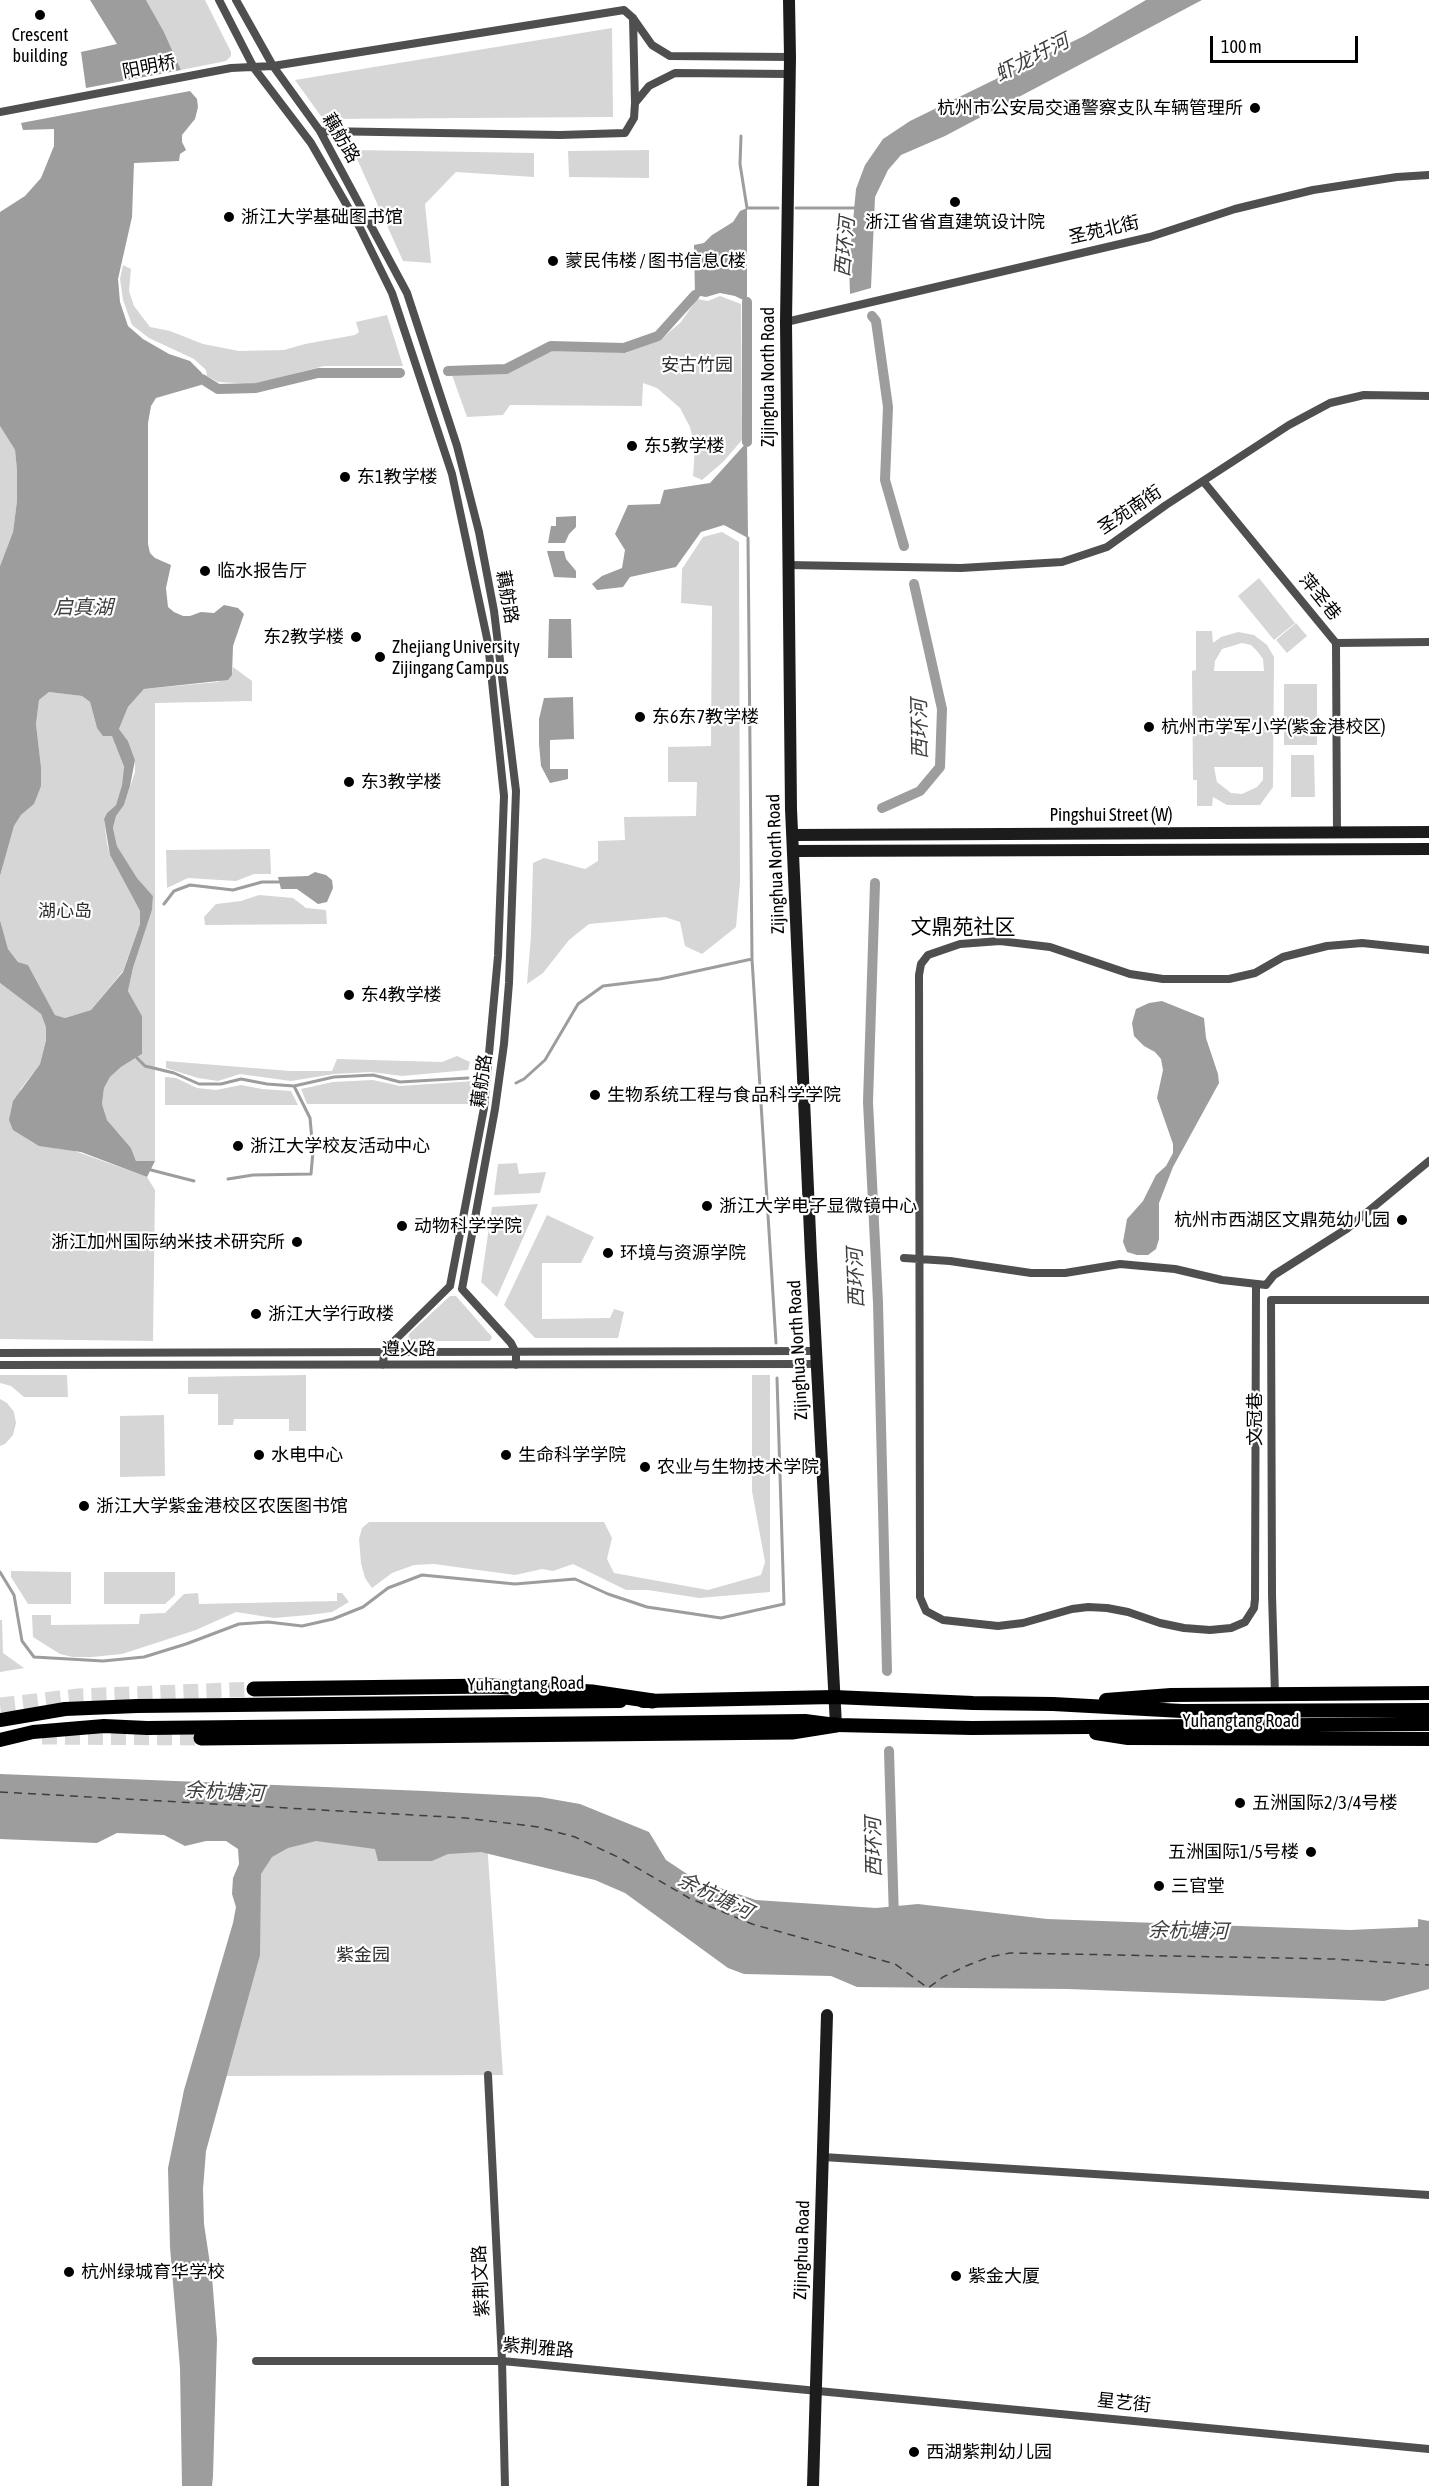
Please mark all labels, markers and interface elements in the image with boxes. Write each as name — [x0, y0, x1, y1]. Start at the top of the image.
marker: Crescent building — [33, 8, 47, 22]
place label: Crescent building — [12, 24, 68, 66]
scale bar — [1213, 24, 1362, 62]
water label: 虾龙圩河 — [991, 29, 1073, 87]
text: 100 m — [1221, 36, 1262, 57]
street label: 阳明桥 — [120, 51, 178, 83]
place label: 杭州市公安局交通警察支队车辆管理所 — [937, 97, 1243, 119]
marker: 杭州市公安局交通警察支队车辆管理所 — [1248, 101, 1262, 115]
street label: 藕舫路 — [318, 109, 364, 167]
marker: 浙江省省直建筑设计院 — [948, 195, 962, 209]
place label: 浙江大学基础图书馆 — [241, 206, 403, 228]
marker: 浙江大学基础图书馆 — [222, 210, 236, 224]
place label: 浙江省省直建筑设计院 — [865, 211, 1045, 233]
street label: 圣苑北街 — [1066, 211, 1142, 249]
water label: 西环河 — [830, 216, 860, 278]
place label: 蒙民伟楼 / 图书信息C楼 — [565, 250, 746, 272]
marker: 蒙民伟楼 / 图书信息C楼 — [546, 254, 560, 268]
street label: Zijinghua North Road — [757, 307, 779, 447]
park label: 安古竹园 — [661, 354, 733, 376]
place label: 东5教学楼 — [644, 435, 724, 457]
marker: 东5教学楼 — [625, 439, 639, 453]
place label: 东1教学楼 — [357, 466, 437, 488]
marker: 东1教学楼 — [338, 470, 352, 484]
street label: 圣苑南街 — [1094, 481, 1166, 539]
place label: 临水报告厅 — [217, 560, 307, 582]
marker: 临水报告厅 — [198, 564, 212, 578]
street label: 藕舫路 — [492, 569, 522, 625]
street label: 萍圣巷 — [1295, 569, 1345, 625]
water label: 启真湖 — [53, 596, 113, 620]
place label: 东2教学楼 — [264, 626, 344, 648]
marker: 东2教学楼 — [349, 630, 363, 644]
place label: Zhejiang University Zijingang Campus — [392, 636, 520, 678]
marker: Zhejiang University Zijingang Campus — [373, 650, 387, 664]
water label: 西环河 — [907, 699, 933, 759]
place label: 东6东7教学楼 — [652, 706, 759, 728]
marker: 东6东7教学楼 — [633, 710, 647, 724]
place label: 杭州市学军小学(紫金港校区) — [1161, 716, 1386, 738]
marker: 杭州市学军小学(紫金港校区) — [1142, 720, 1156, 734]
place label: 东3教学楼 — [361, 771, 441, 793]
marker: 东3教学楼 — [342, 775, 356, 789]
street label: Zijinghua North Road — [763, 794, 789, 934]
street label: Pingshui Street (W) — [1049, 804, 1173, 826]
park label: 湖心岛 — [38, 900, 92, 922]
district label: 文鼎苑社区 — [911, 914, 1015, 940]
place label: 东4教学楼 — [361, 984, 441, 1006]
marker: 东4教学楼 — [342, 988, 356, 1002]
street label: 藕舫路 — [468, 1053, 496, 1109]
place label: 生物系统工程与食品科学学院 — [607, 1084, 841, 1106]
marker: 生物系统工程与食品科学学院 — [588, 1088, 602, 1102]
place label: 浙江大学校友活动中心 — [250, 1135, 430, 1157]
marker: 浙江大学校友活动中心 — [231, 1139, 245, 1153]
place label: 浙江大学电子显微镜中心 — [719, 1195, 917, 1217]
marker: 浙江大学电子显微镜中心 — [700, 1199, 714, 1213]
place label: 杭州市西湖区文鼎苑幼儿园 — [1174, 1209, 1390, 1231]
marker: 杭州市西湖区文鼎苑幼儿园 — [1395, 1213, 1409, 1227]
place label: 动物科学学院 — [414, 1215, 522, 1237]
marker: 动物科学学院 — [395, 1219, 409, 1233]
place label: 浙江加州国际纳米技术研究所 — [51, 1231, 285, 1253]
marker: 浙江加州国际纳米技术研究所 — [290, 1235, 304, 1249]
place label: 环境与资源学院 — [620, 1242, 746, 1264]
marker: 环境与资源学院 — [601, 1246, 615, 1260]
water label: 西环河 — [843, 1248, 869, 1308]
street label: Zijinghua North Road — [784, 1279, 812, 1421]
place label: 浙江大学行政楼 — [268, 1303, 394, 1325]
marker: 浙江大学行政楼 — [249, 1307, 263, 1321]
street label: 遵义路 — [382, 1338, 436, 1360]
street label: 文冠巷 — [1244, 1392, 1266, 1446]
place label: 水电中心 — [271, 1444, 343, 1466]
place label: 生命科学学院 — [518, 1444, 626, 1466]
marker: 水电中心 — [252, 1448, 266, 1462]
marker: 生命科学学院 — [499, 1448, 513, 1462]
place label: 农业与生物技术学院 — [657, 1456, 819, 1478]
marker: 农业与生物技术学院 — [638, 1460, 652, 1474]
place label: 浙江大学紫金港校区农医图书馆 — [96, 1495, 348, 1517]
marker: 浙江大学紫金港校区农医图书馆 — [77, 1499, 91, 1513]
street label: Yuhangtang Road — [467, 1672, 585, 1696]
street label: Yuhangtang Road — [1182, 1710, 1300, 1732]
water label: 余杭塘河 — [183, 1778, 265, 1806]
place label: 五洲国际2/3/4号楼 — [1252, 1792, 1398, 1814]
marker: 五洲国际2/3/4号楼 — [1233, 1796, 1247, 1810]
water label: 西环河 — [861, 1817, 887, 1877]
place label: 五洲国际1/5号楼 — [1168, 1841, 1299, 1863]
marker: 五洲国际1/5号楼 — [1304, 1845, 1318, 1859]
water label: 余杭塘河 — [674, 1868, 756, 1924]
place label: 三官堂 — [1171, 1875, 1225, 1897]
marker: 三官堂 — [1152, 1879, 1166, 1893]
water label: 余杭塘河 — [1148, 1918, 1228, 1944]
park label: 紫金园 — [336, 1944, 390, 1966]
street label: Zijinghua Road — [789, 2200, 815, 2300]
street label: 紫荆文路 — [468, 2244, 494, 2318]
place label: 杭州绿城育华学校 — [81, 2261, 225, 2283]
marker: 杭州绿城育华学校 — [62, 2265, 76, 2279]
place label: 紫金大厦 — [968, 2265, 1040, 2287]
marker: 紫金大厦 — [949, 2269, 963, 2283]
street label: 紫荆雅路 — [501, 2334, 575, 2362]
street label: 星艺街 — [1096, 2389, 1152, 2417]
place label: 西湖紫荆幼儿园 — [926, 2441, 1052, 2463]
marker: 西湖紫荆幼儿园 — [907, 2445, 921, 2459]

